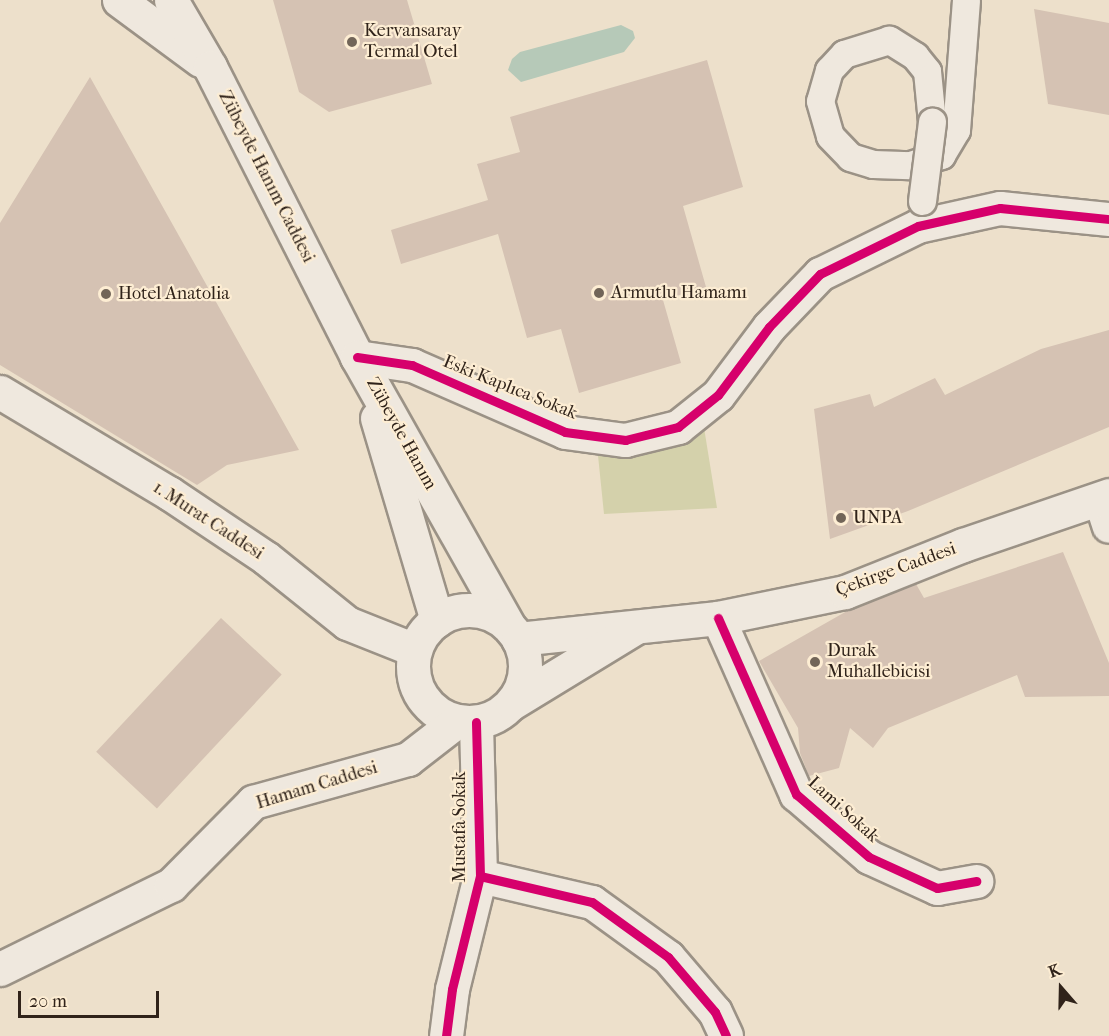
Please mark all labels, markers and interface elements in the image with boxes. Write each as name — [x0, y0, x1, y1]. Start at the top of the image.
place label: Kervansaray Termal Otel — [364, 21, 461, 63]
marker: Kervansaray Termal Otel — [345, 35, 359, 49]
street label: Zübeyde Hanım Caddesi — [213, 88, 319, 266]
place label: Armutlu Hamamı — [611, 282, 747, 304]
place label: Hotel Anatolia — [118, 283, 230, 305]
marker: Armutlu Hamamı — [592, 286, 606, 300]
marker: Hotel Anatolia — [99, 287, 113, 301]
street label: Eski Kaplıca Sokak — [440, 351, 580, 425]
street label: Zübeyde Hanım — [361, 374, 441, 494]
street label: 1. Murat Caddesi — [149, 477, 267, 565]
place label: UNPA — [853, 507, 903, 529]
marker: UNPA — [834, 511, 848, 525]
street label: Çekirge Caddesi — [833, 538, 959, 602]
place label: Durak Muhallebicisi — [827, 641, 930, 684]
marker: Durak Muhallebicisi — [808, 655, 822, 669]
street label: Hamam Caddesi — [254, 757, 380, 815]
street label: Mustafa Sokak — [449, 771, 471, 883]
street label: Lami Sokak — [803, 772, 883, 848]
north arrow — [1031, 958, 1091, 1018]
text: K — [1046, 960, 1063, 982]
scale bar — [21, 979, 162, 1017]
text: 20 m — [29, 991, 67, 1012]

